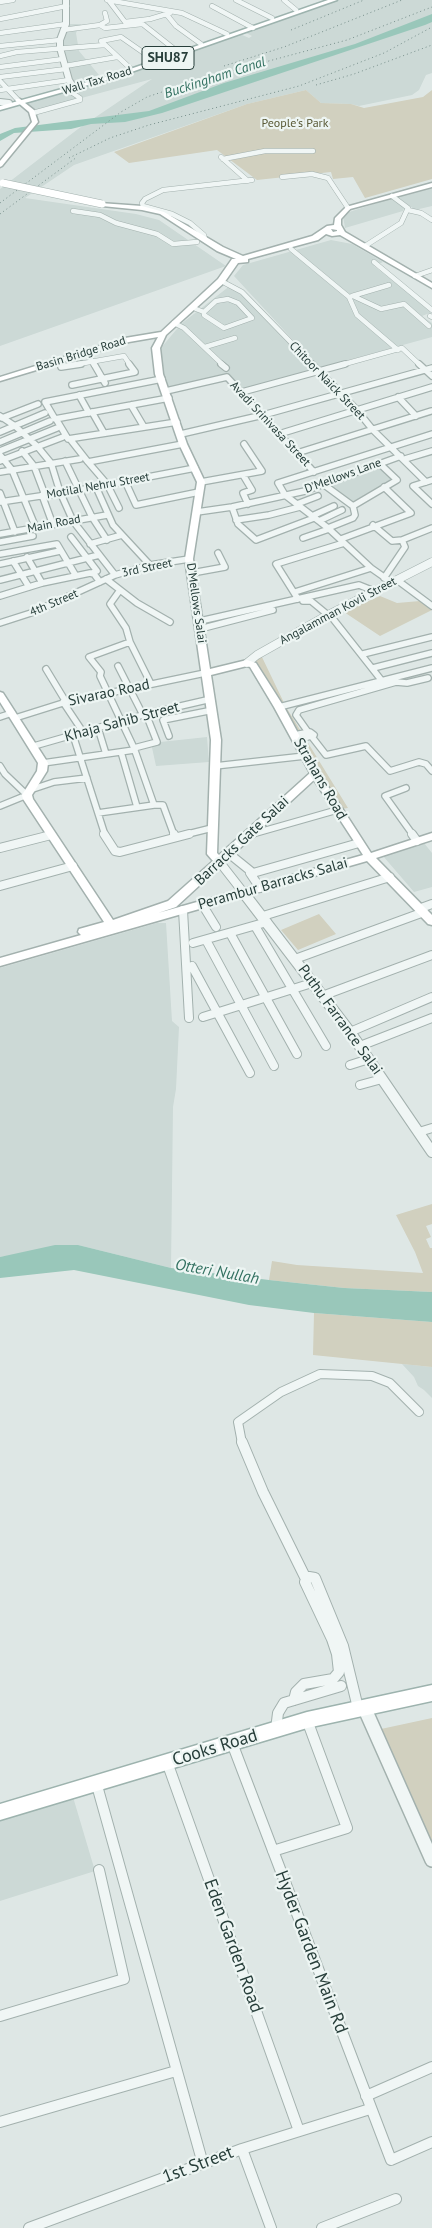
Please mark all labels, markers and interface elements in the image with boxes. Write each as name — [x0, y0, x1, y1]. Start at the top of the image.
road number: SHU87 — [142, 46, 194, 70]
water label: Buckingham Canal — [162, 54, 268, 102]
street label: Wall Tax Road — [61, 64, 133, 98]
park label: People's Park — [262, 117, 328, 131]
street label: Basin Bridge Road — [34, 334, 128, 374]
street label: Chitoor Naick Street — [286, 339, 368, 423]
street label: Avadi Srinivasa Street — [227, 378, 313, 470]
street label: D'Mellows Lane — [303, 455, 383, 497]
street label: Motilal Nehru Street — [45, 470, 151, 502]
street label: Main Road — [26, 512, 82, 536]
street label: 3rd Street — [121, 556, 173, 580]
street label: D'Mellows Salai — [183, 562, 209, 644]
street label: Angalamman Kovli Street — [277, 574, 399, 648]
street label: 4th Street — [28, 586, 80, 620]
street label: Sivarao Road — [67, 676, 151, 710]
street label: Khaja Sahib Street — [63, 698, 181, 746]
street label: Strahans Road — [289, 735, 351, 823]
street label: Barracks Gate Salai — [191, 793, 293, 889]
street label: Perambur Barracks Salai — [196, 854, 350, 914]
street label: Puthu Farrance Salai — [294, 961, 386, 1079]
water label: Otteri Nullah — [174, 1255, 260, 1289]
street label: Cooks Road — [170, 1725, 260, 1771]
street label: Hyder Garden Main Rd — [270, 1867, 352, 2037]
street label: Eden Garden Road — [199, 1876, 267, 2016]
street label: 1st Street — [159, 2142, 237, 2188]

